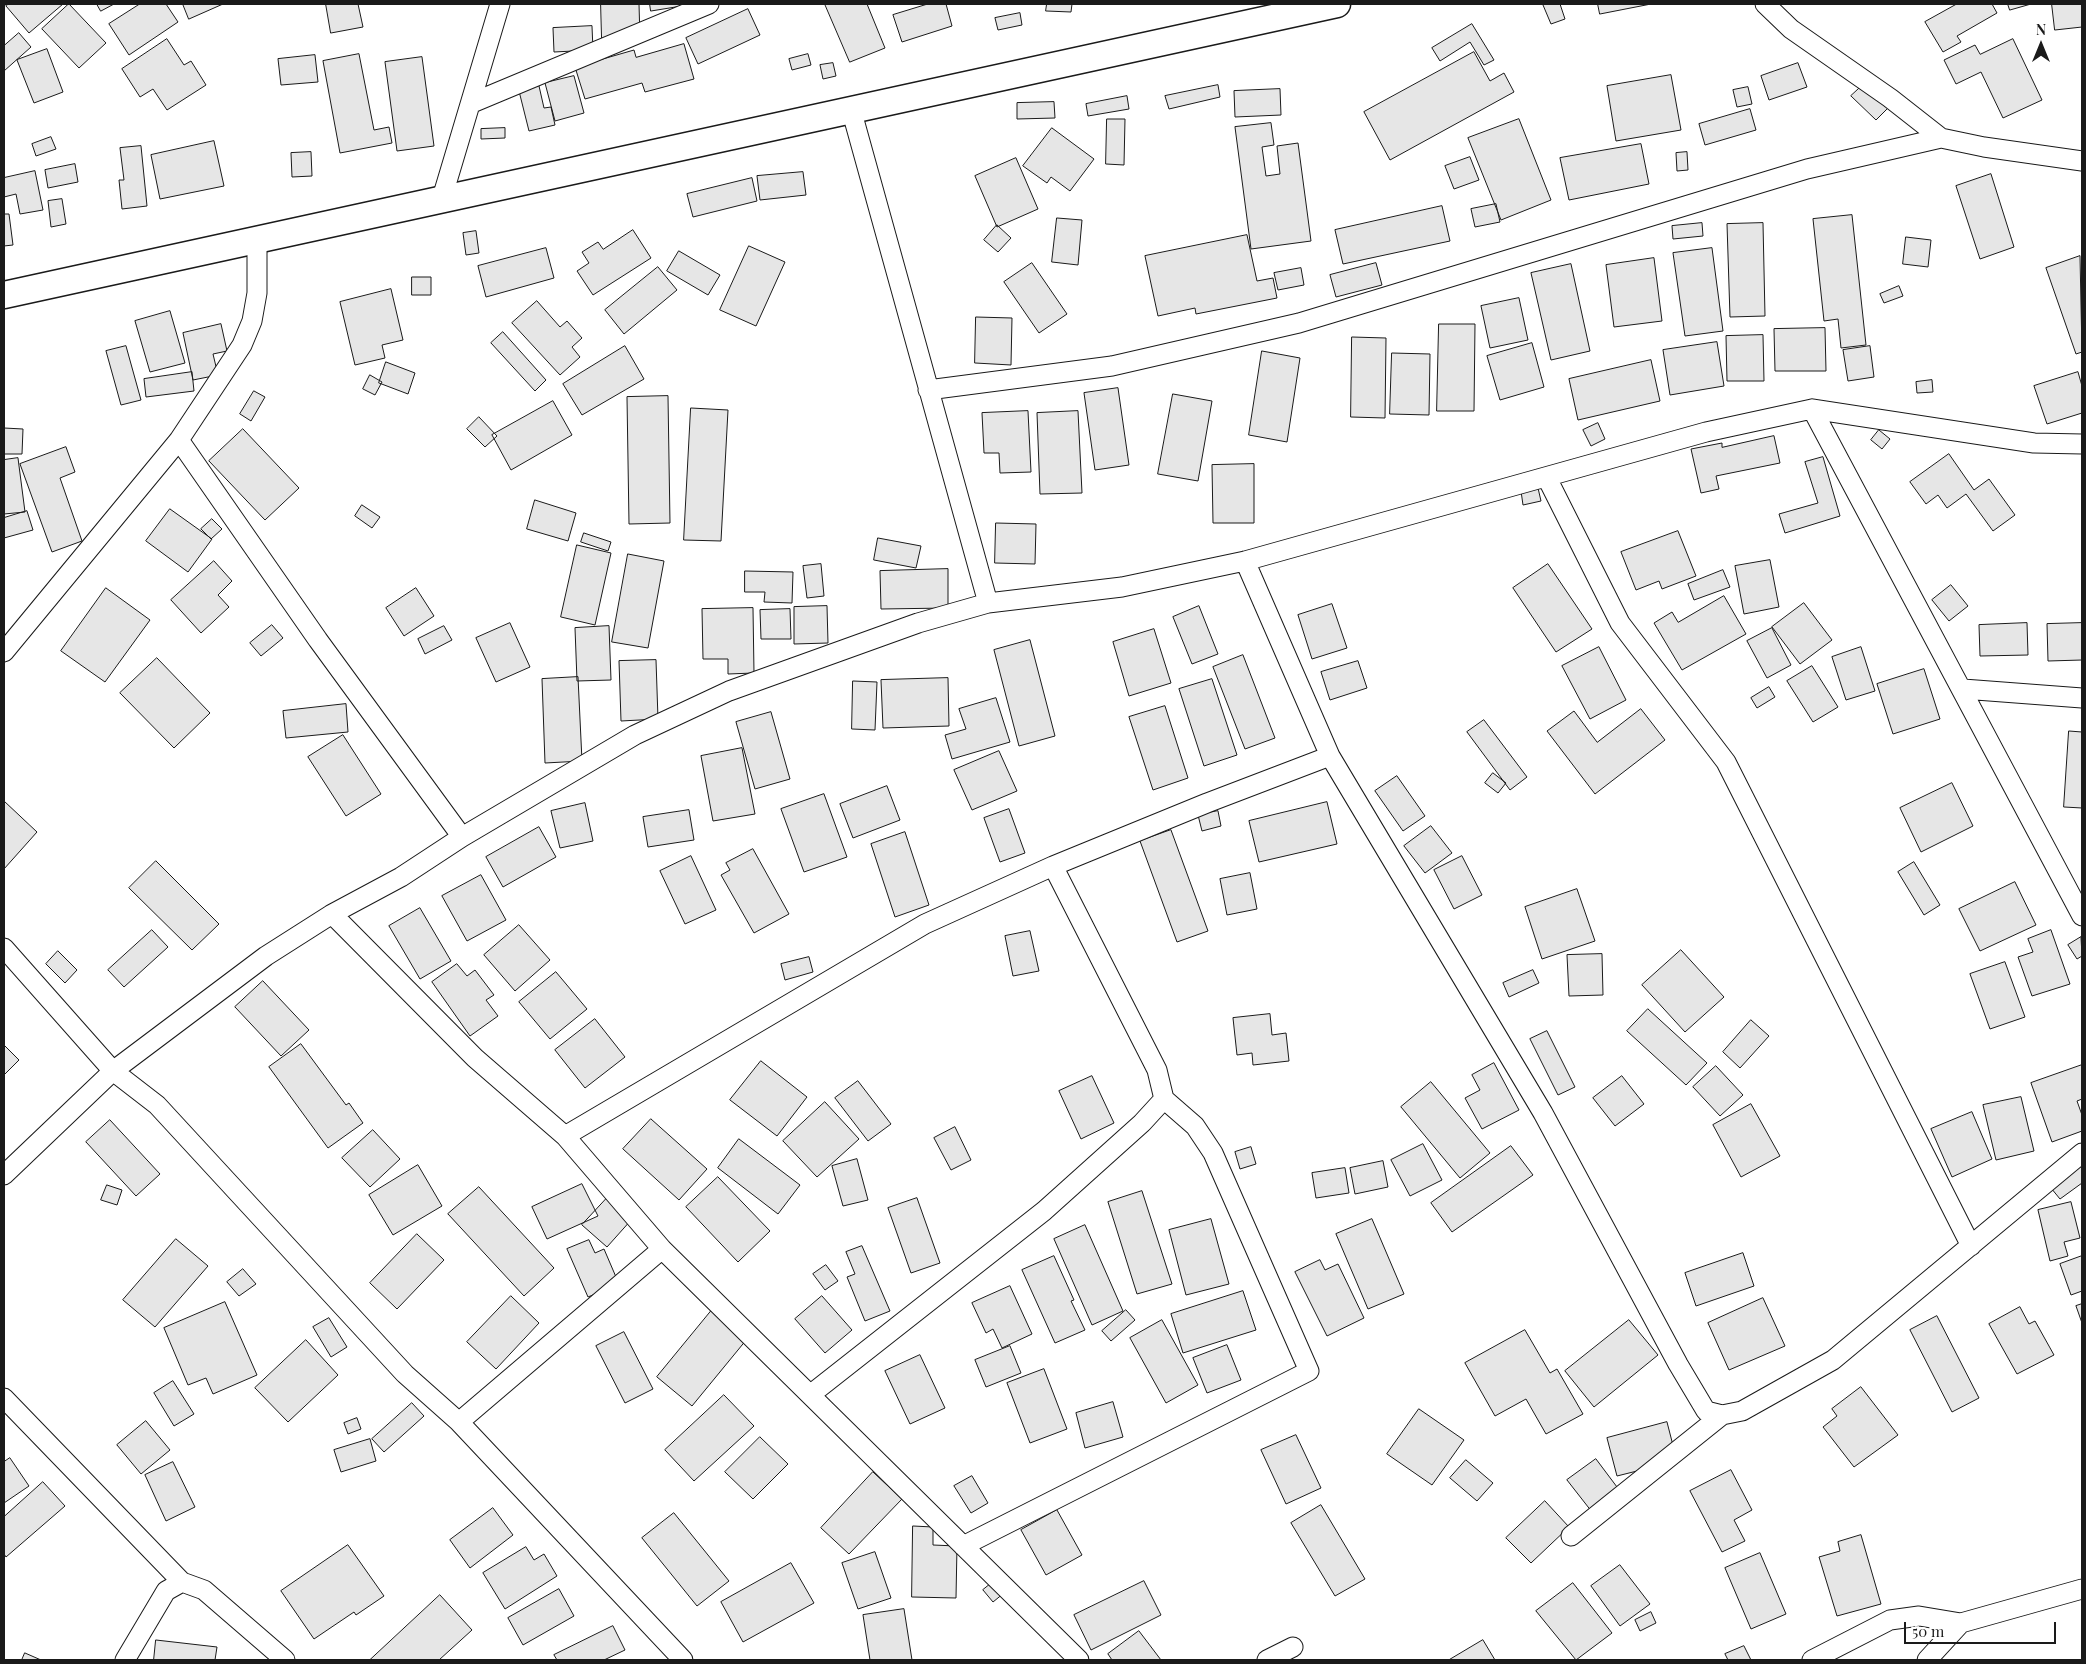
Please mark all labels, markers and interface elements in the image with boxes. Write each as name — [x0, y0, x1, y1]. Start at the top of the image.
north arrow — [2016, 20, 2066, 70]
text: N — [2036, 20, 2046, 39]
scale bar — [1906, 1612, 2058, 1644]
text: 50 m — [1912, 1621, 1944, 1641]

